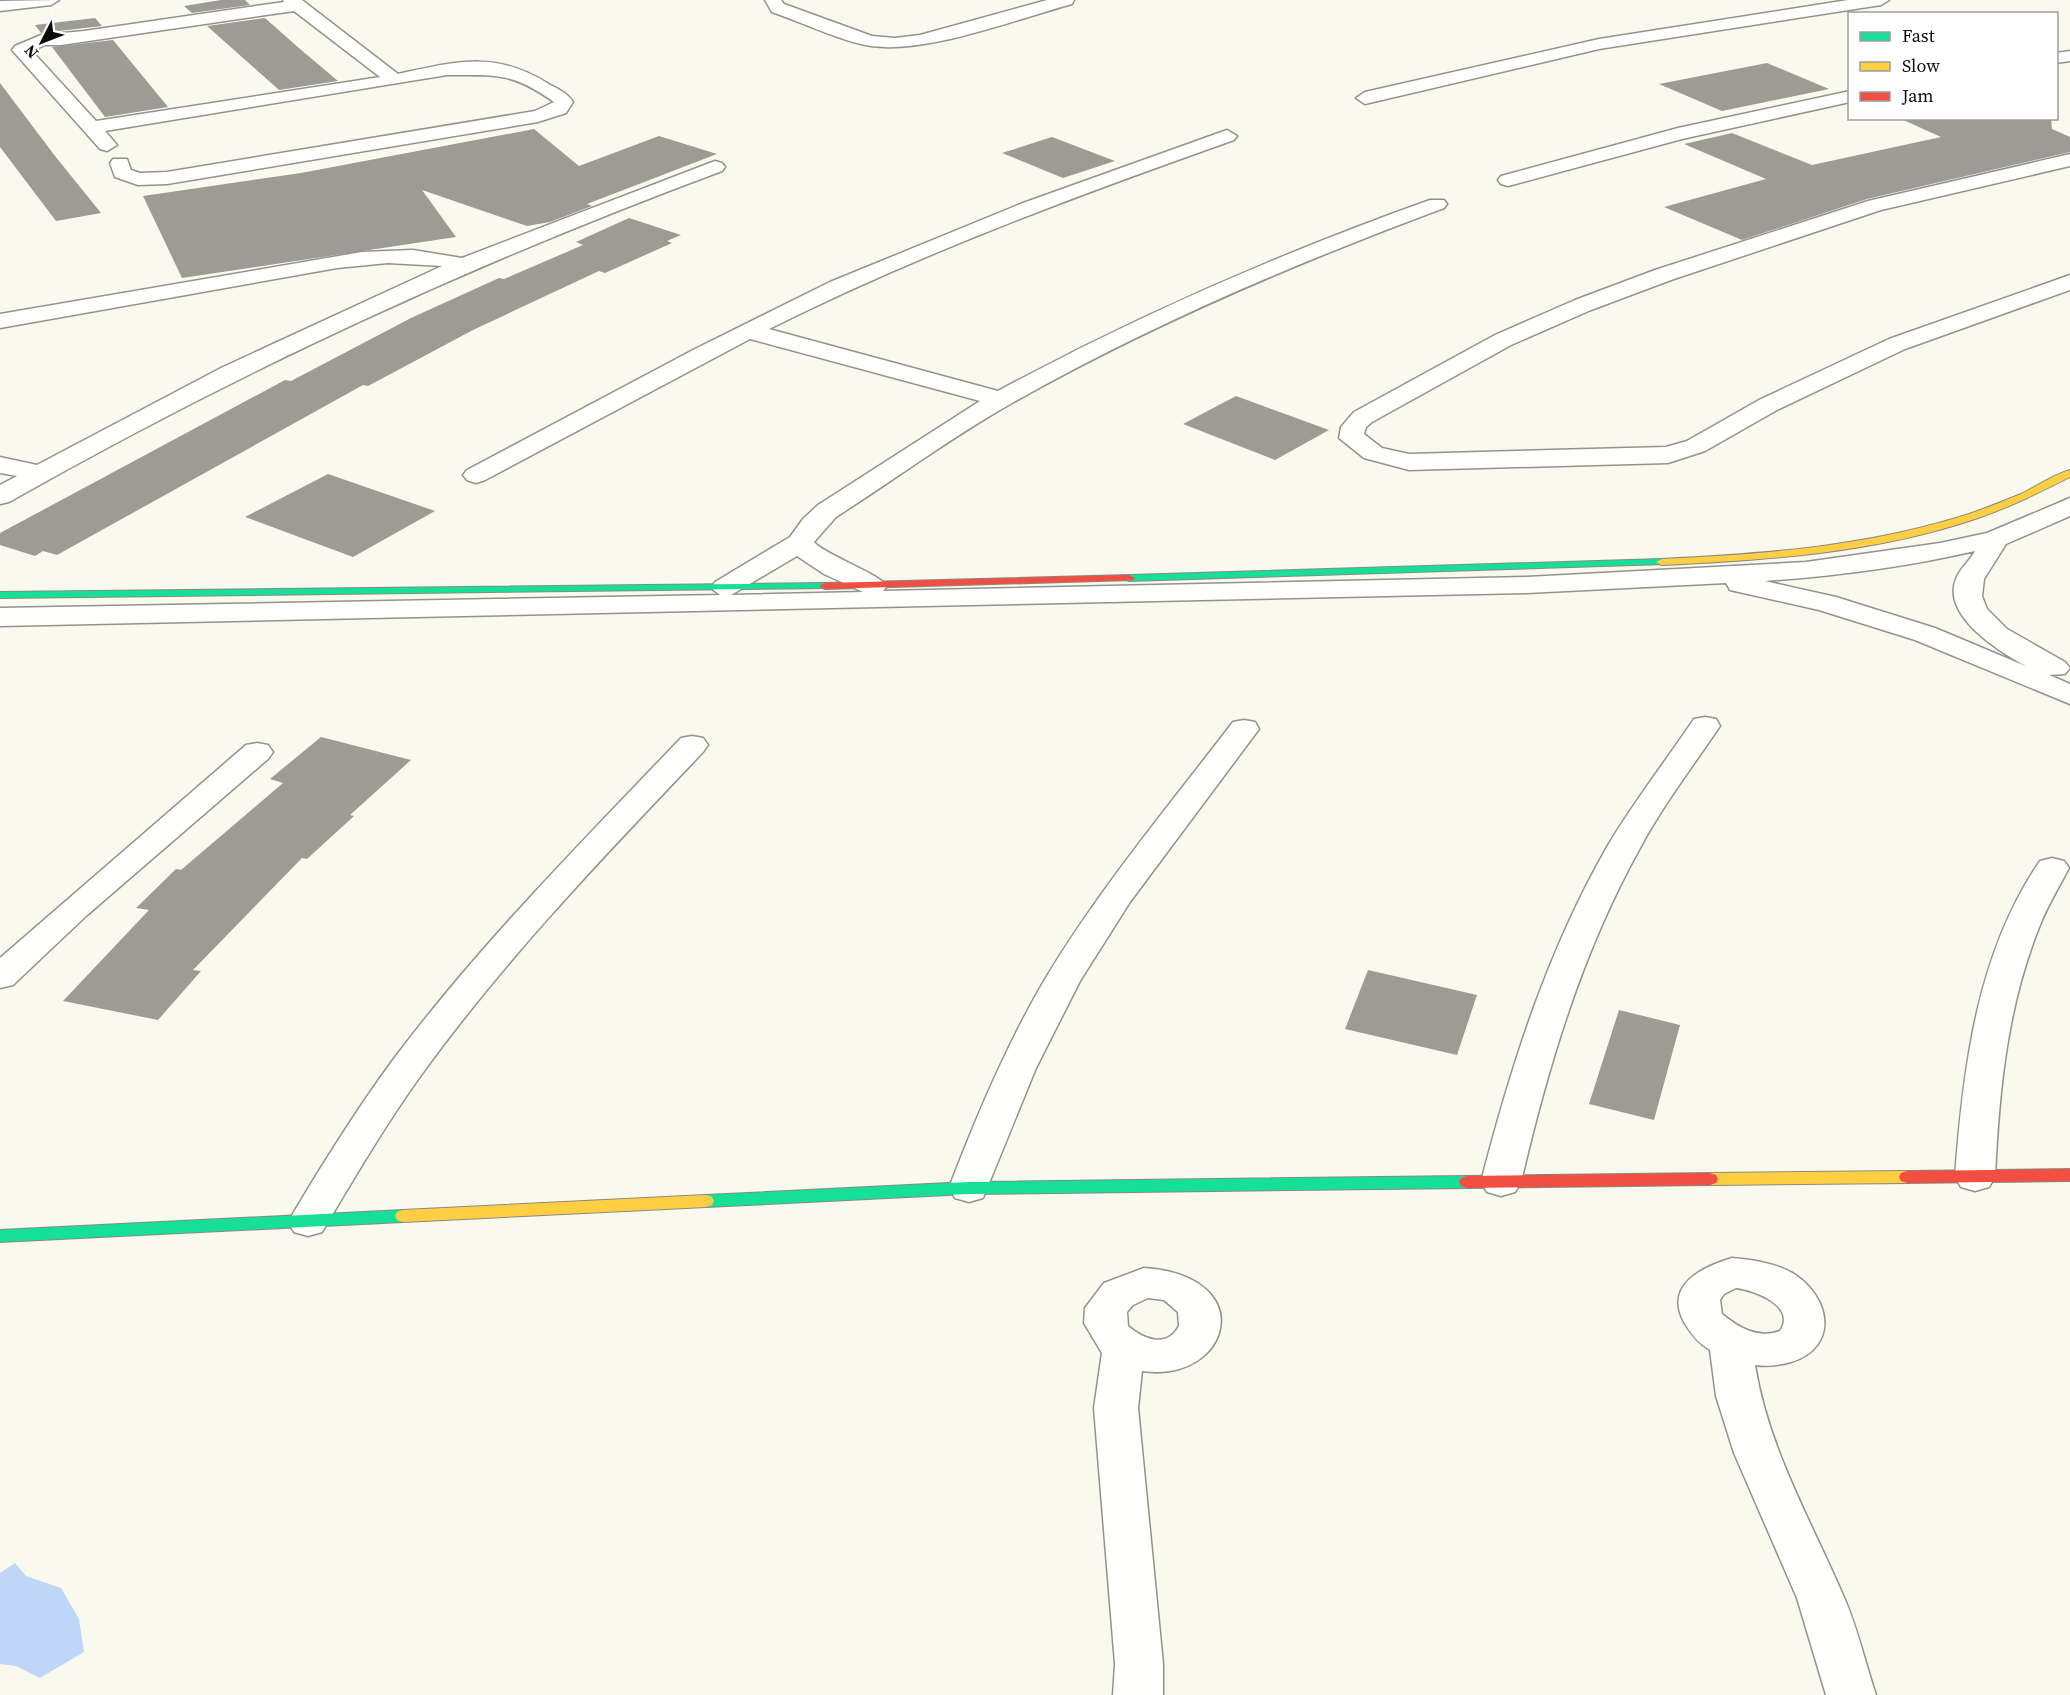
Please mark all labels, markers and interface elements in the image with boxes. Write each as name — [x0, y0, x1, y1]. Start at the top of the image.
north arrow — [12, 12, 72, 72]
legend — [1848, 12, 2058, 120]
text: Fast — [1902, 23, 1935, 48]
text: N — [19, 40, 43, 64]
text: Slow — [1902, 53, 1940, 78]
text: Jam — [1901, 83, 1934, 108]

